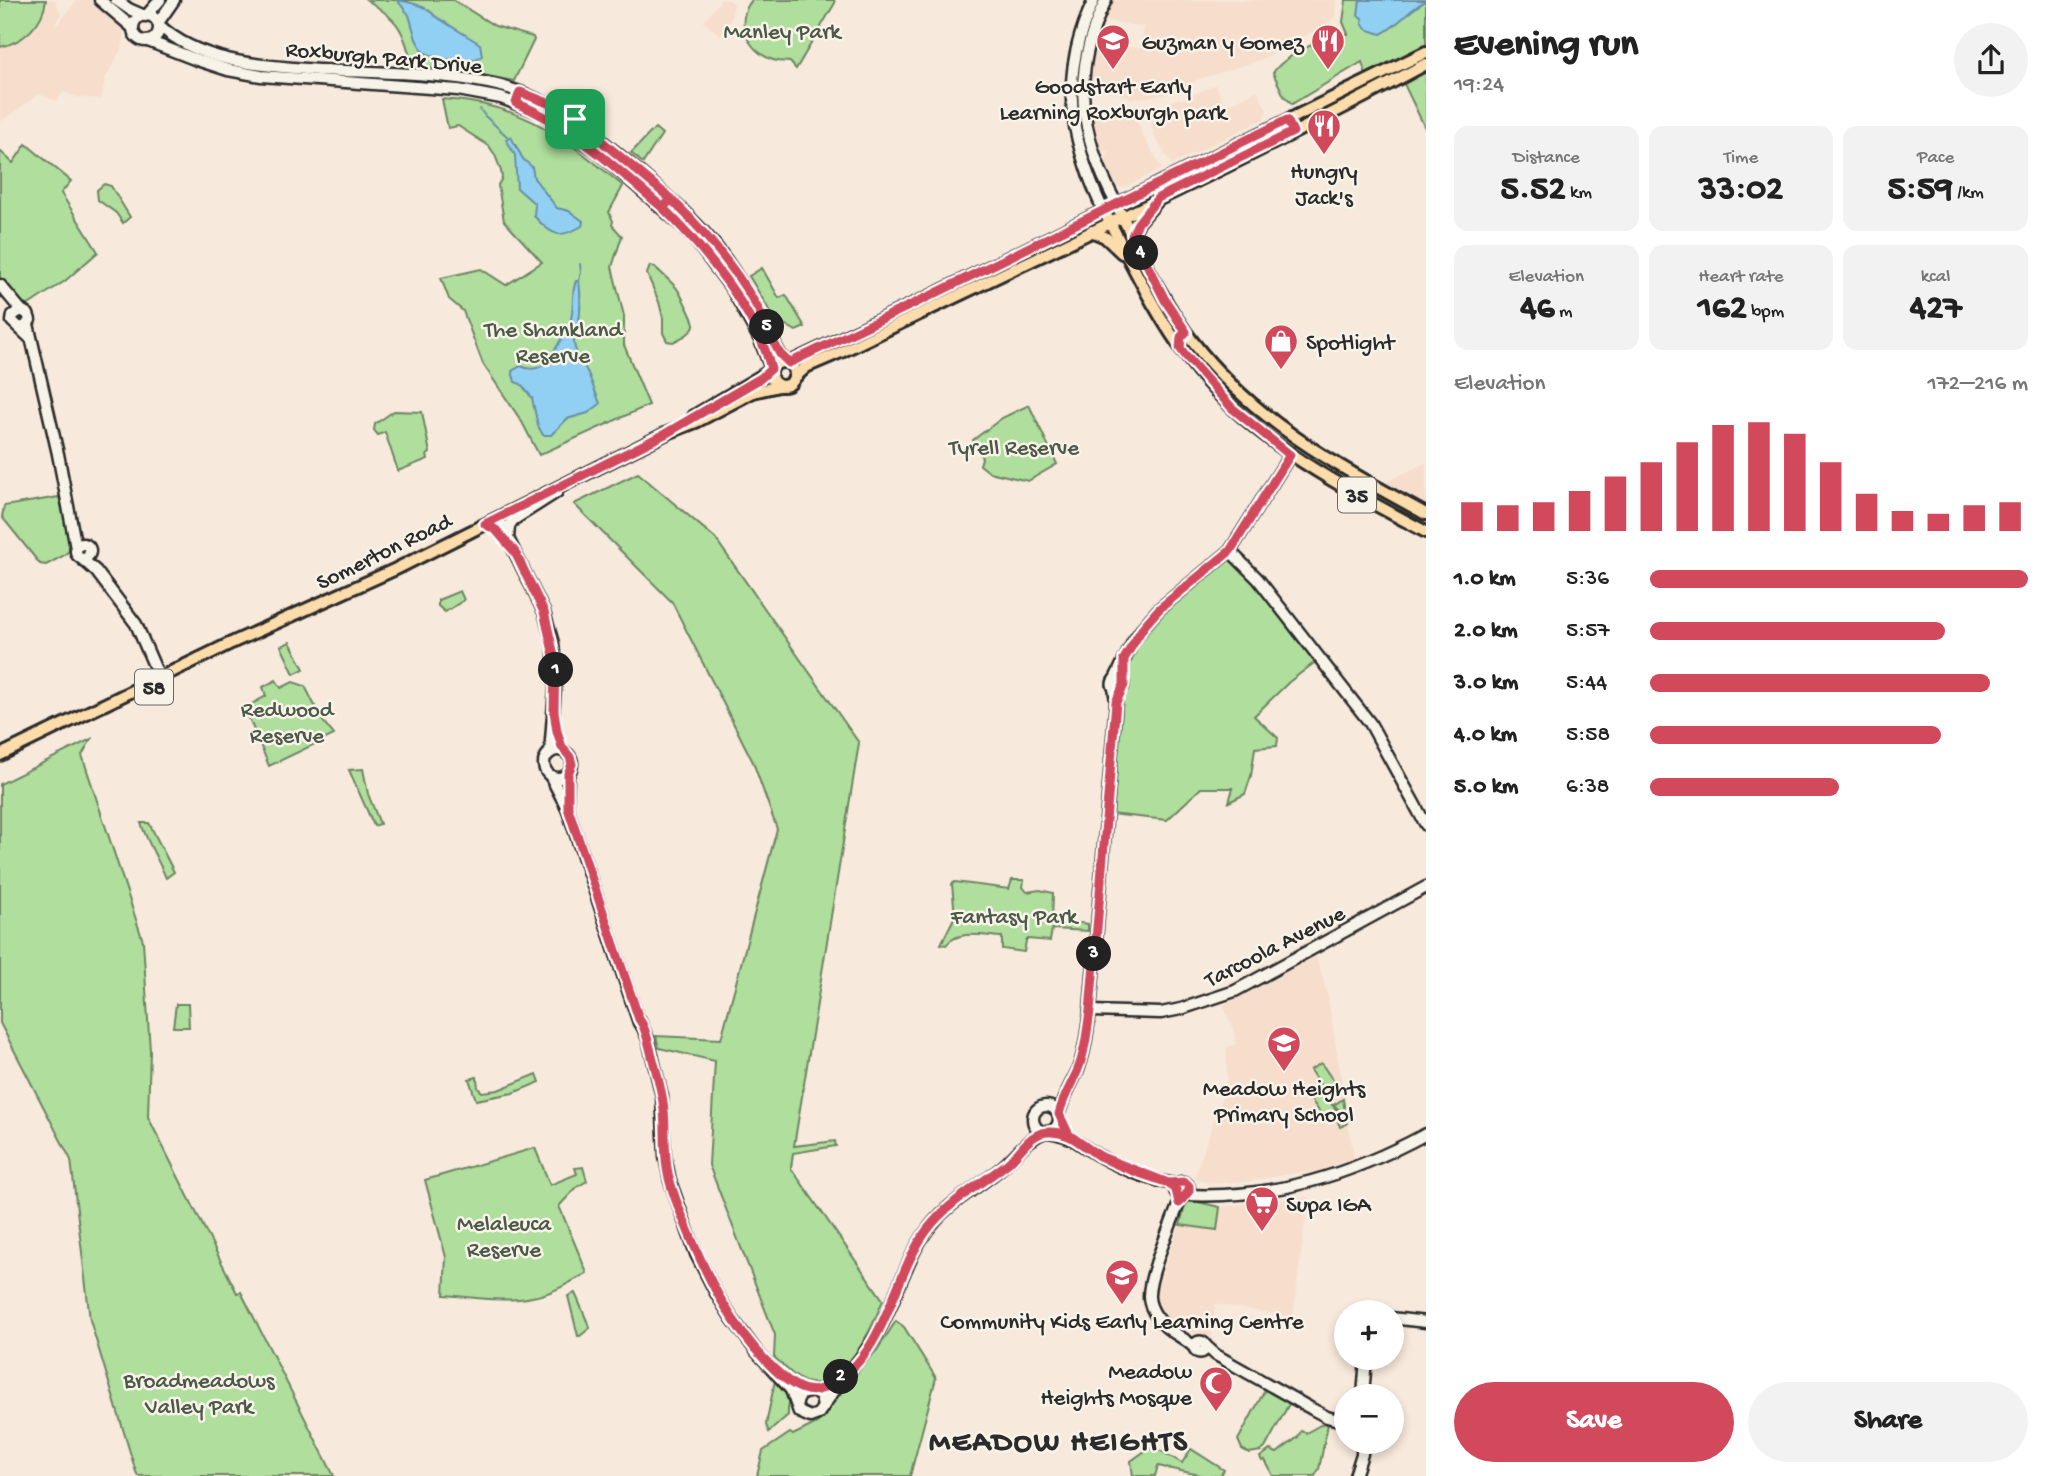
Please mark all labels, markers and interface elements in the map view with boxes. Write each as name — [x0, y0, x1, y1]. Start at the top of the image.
park label: Manley Park — [723, 20, 843, 47]
school or university icon: Goodstart Early Learning Roxburgh park — [1094, 22, 1132, 71]
restaurant icon: Guzman y Gomez — [1309, 22, 1347, 71]
button: share — [1954, 23, 2028, 97]
text: Evening run — [1454, 24, 1638, 68]
place label: Guzman y Gomez — [1142, 31, 1305, 58]
street label: Roxburgh Park Drive — [284, 37, 484, 82]
text: 19:24 — [1454, 72, 1504, 99]
place label: Goodstart Early Learning Roxburgh park — [999, 75, 1229, 128]
pin — [545, 89, 605, 149]
icon: arrive — [556, 100, 594, 138]
restaurant icon: Hungry Jack's — [1305, 107, 1343, 156]
text: Distance — [1513, 147, 1580, 170]
text: Time — [1724, 147, 1758, 170]
text: Pace — [1917, 147, 1954, 170]
place label: Hungry Jack's — [1290, 160, 1358, 213]
text: 5.52 — [1501, 170, 1566, 211]
text: 33:02 — [1699, 170, 1783, 211]
text: 5:59 — [1887, 170, 1953, 211]
text: km — [1566, 182, 1592, 205]
text: /km — [1953, 182, 1984, 205]
pin: 4 — [1124, 236, 1158, 270]
text: 4 — [1136, 241, 1145, 264]
text: Elevation — [1509, 266, 1584, 289]
text: Heart rate — [1698, 266, 1784, 289]
text: kcal — [1921, 266, 1951, 289]
text: 46 — [1520, 289, 1554, 330]
text: 162 — [1698, 289, 1747, 330]
text: 427 — [1910, 289, 1962, 330]
text: m — [1554, 301, 1572, 324]
text: bpm — [1747, 301, 1784, 324]
pin: 5 — [750, 310, 784, 344]
text: 5 — [762, 315, 772, 338]
park label: The Shankland Reserve — [482, 318, 623, 371]
shop icon: Spotlight — [1262, 322, 1300, 371]
place label: Spotlight — [1306, 331, 1396, 358]
text: Elevation — [1454, 371, 1545, 398]
text: 172–216 m — [1927, 371, 2028, 398]
park label: Tyrell Reserve — [947, 436, 1080, 463]
road number: 35 — [1338, 477, 1376, 512]
street label: Somerton Road — [313, 508, 458, 597]
text: 1.0 km — [1454, 566, 1516, 593]
text: 5:36 — [1566, 566, 1609, 593]
text: 2.0 km — [1454, 618, 1518, 645]
text: 5:57 — [1566, 618, 1609, 645]
pin: 1 — [538, 652, 574, 688]
text: 1 — [552, 658, 559, 681]
road number: 58 — [135, 670, 173, 704]
text: 3.0 km — [1454, 670, 1518, 697]
text: 5:44 — [1566, 670, 1607, 697]
park label: Redwood Reserve — [241, 698, 335, 751]
text: 4.0 km — [1454, 722, 1517, 749]
text: 5:58 — [1566, 722, 1610, 749]
text: 5.0 km — [1454, 774, 1518, 801]
text: 6:38 — [1566, 774, 1609, 801]
street label: Tarcoola Avenue — [1199, 901, 1351, 996]
park label: Fantasy Park — [950, 905, 1080, 932]
pin: 3 — [1076, 936, 1112, 972]
text: 3 — [1089, 942, 1098, 965]
school or university icon: Meadow Heights Primary School — [1265, 1024, 1303, 1073]
place label: Meadow Heights Primary School — [1203, 1077, 1366, 1130]
supermarket icon: Supa IGA — [1243, 1184, 1281, 1233]
place label: Supa IGA — [1286, 1193, 1372, 1220]
park label: Melaleuca Reserve — [457, 1212, 552, 1265]
school or university icon: Community Kids Early Learning Centre — [1103, 1257, 1141, 1306]
map controls — [1334, 1300, 1404, 1454]
button: + — [1334, 1300, 1404, 1370]
place label: Community Kids Early Learning Centre — [940, 1310, 1305, 1337]
pin: 2 — [824, 1360, 858, 1394]
place label: Meadow Heights Mosque — [1040, 1360, 1193, 1413]
mosque icon: Meadow Heights Mosque — [1197, 1364, 1235, 1413]
text: 2 — [836, 1365, 845, 1388]
park label: Broadmeadows Valley Park — [123, 1369, 275, 1422]
button: Save — [1454, 1382, 1734, 1462]
button: Share — [1748, 1382, 2028, 1462]
button: − — [1334, 1384, 1404, 1454]
district label: MEADOW HEIGHTS — [929, 1427, 1189, 1462]

